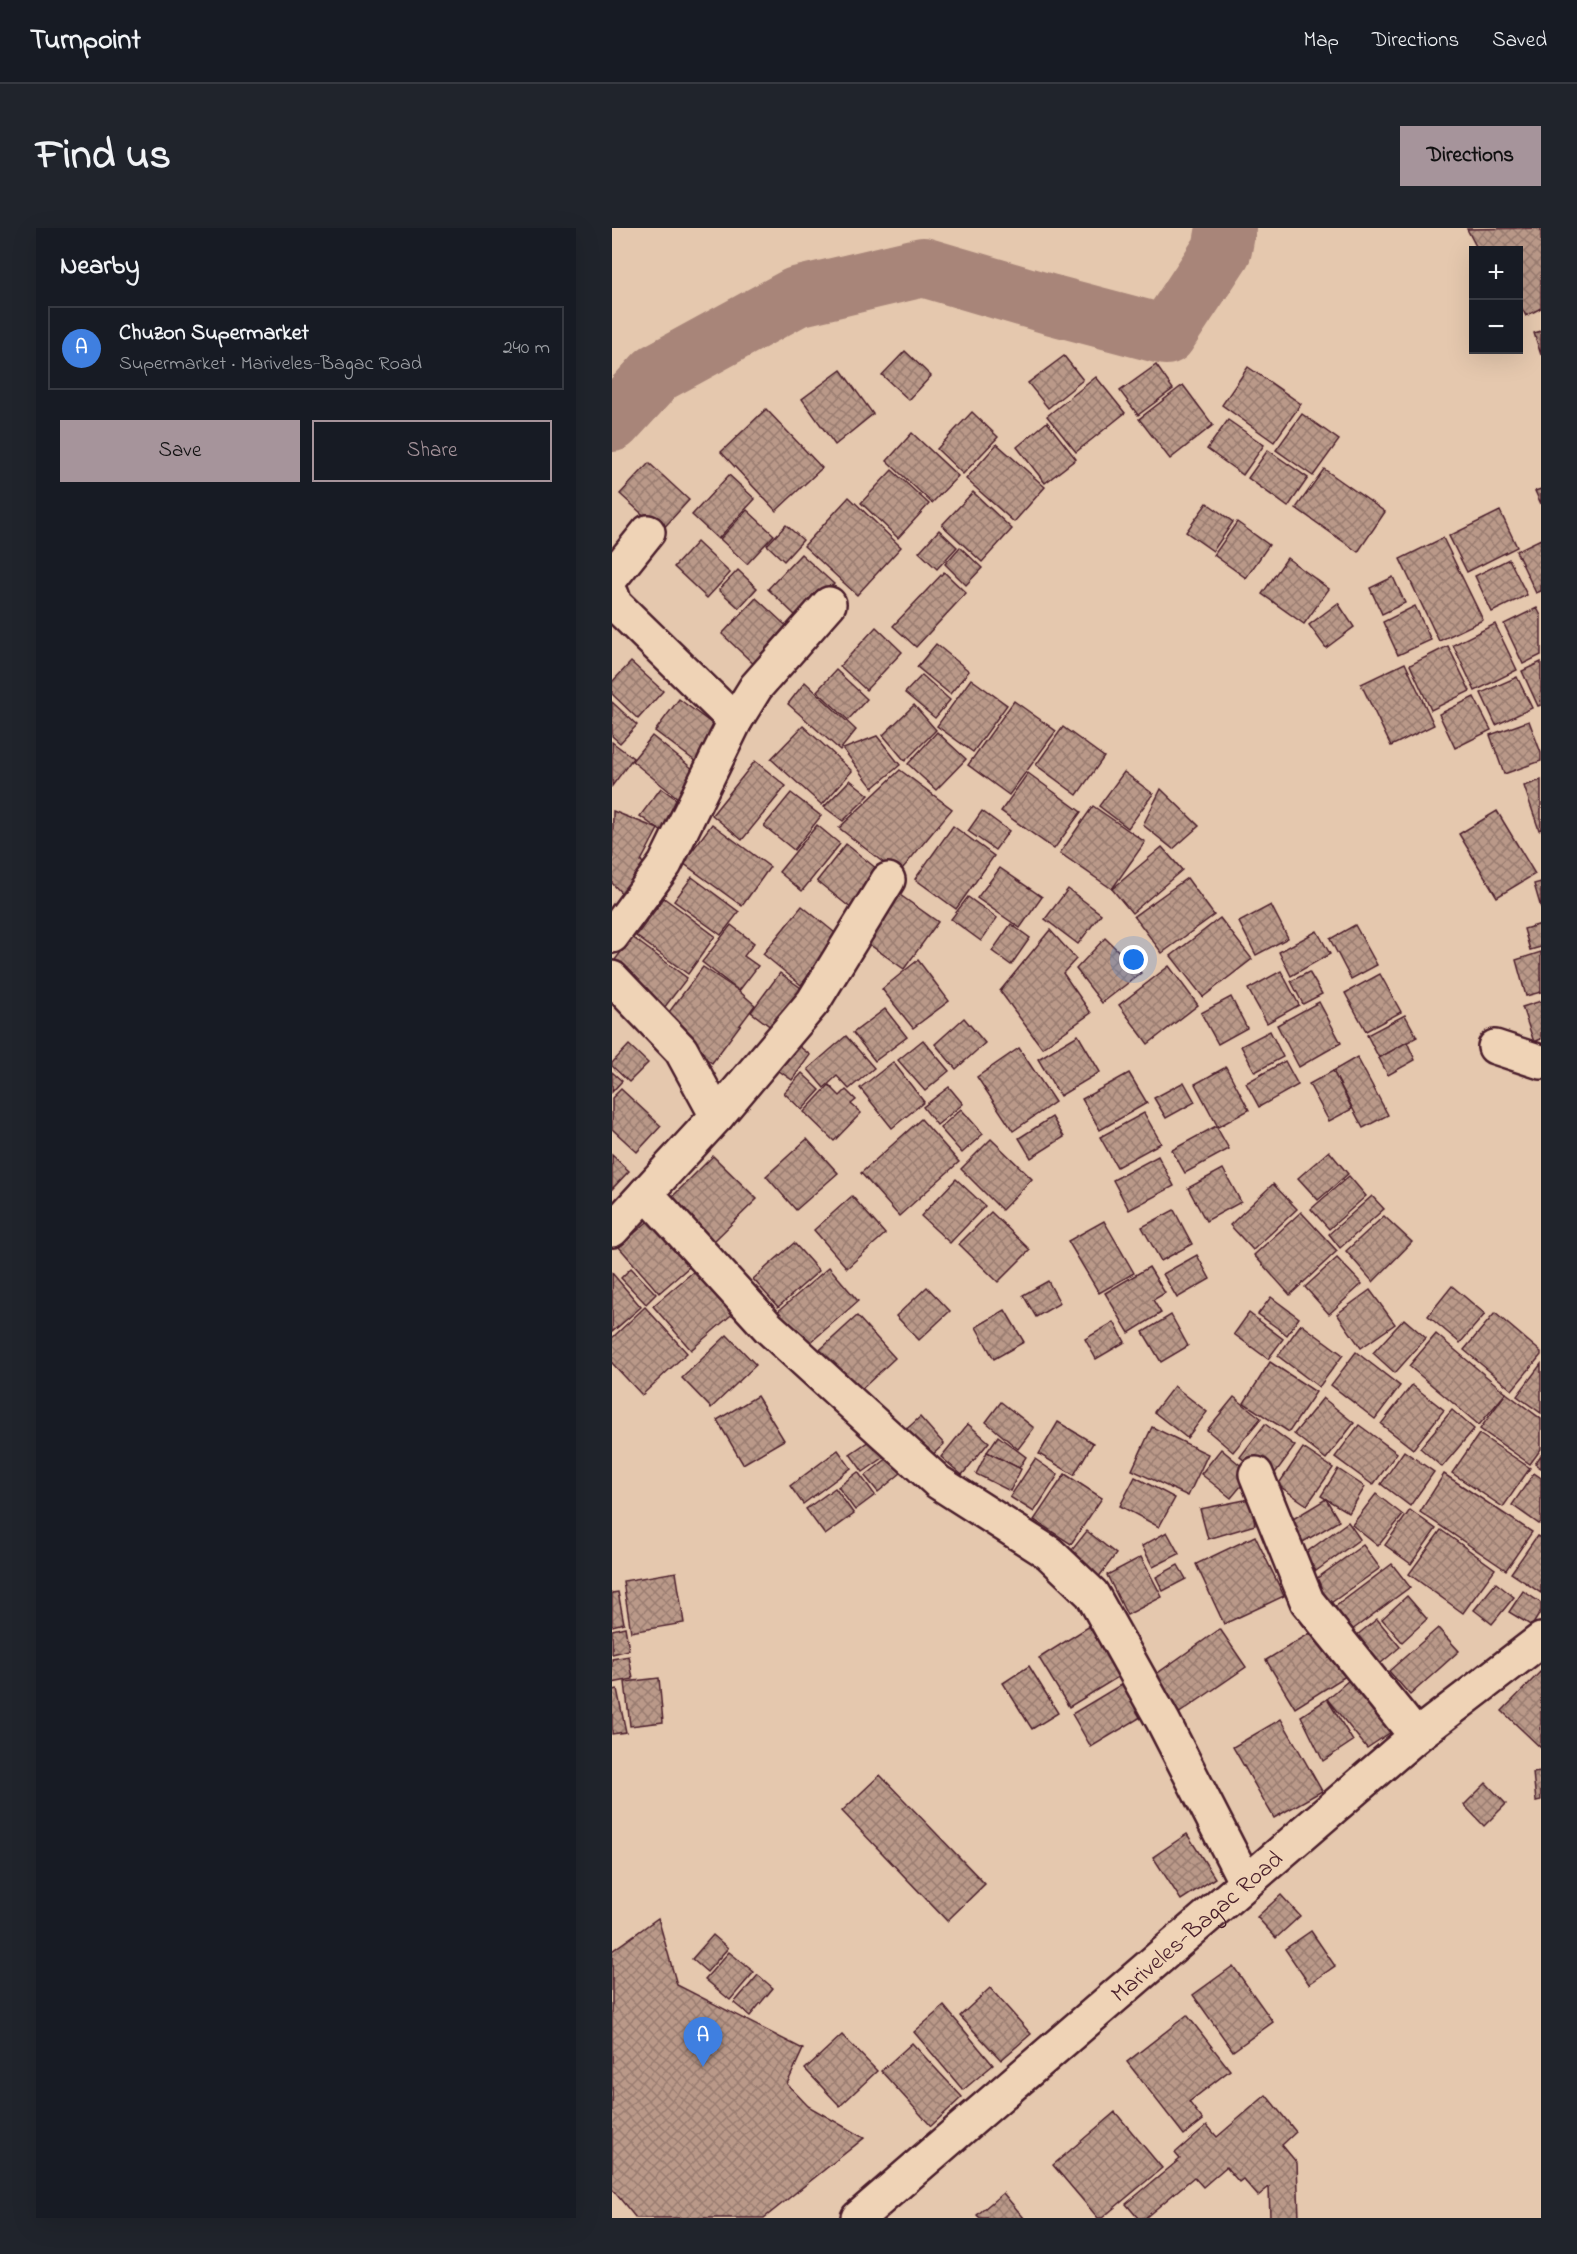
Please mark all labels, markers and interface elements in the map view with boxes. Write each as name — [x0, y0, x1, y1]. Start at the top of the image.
text: Turnpoint — [30, 21, 141, 62]
text: Map — [1303, 26, 1339, 56]
text: Directions — [1372, 26, 1459, 56]
text: Saved — [1492, 26, 1547, 56]
text: Find us — [36, 126, 171, 187]
button: Directions — [1400, 126, 1541, 186]
map controls — [1469, 246, 1523, 354]
button: + — [1469, 246, 1523, 300]
text: Nearby — [60, 248, 139, 286]
button: − — [1469, 300, 1523, 354]
text: Chuzon Supermarket — [119, 318, 309, 350]
text: A — [75, 334, 88, 363]
text: 240 m — [503, 334, 550, 363]
text: Supermarket · Mariveles-Bagac Road — [119, 350, 422, 379]
button: Save — [60, 420, 300, 482]
button: Share — [312, 420, 552, 482]
your location — [1119, 945, 1148, 974]
street label: Mariveles-Bagac Road — [1104, 1843, 1292, 2012]
pin: A — [684, 2018, 722, 2067]

